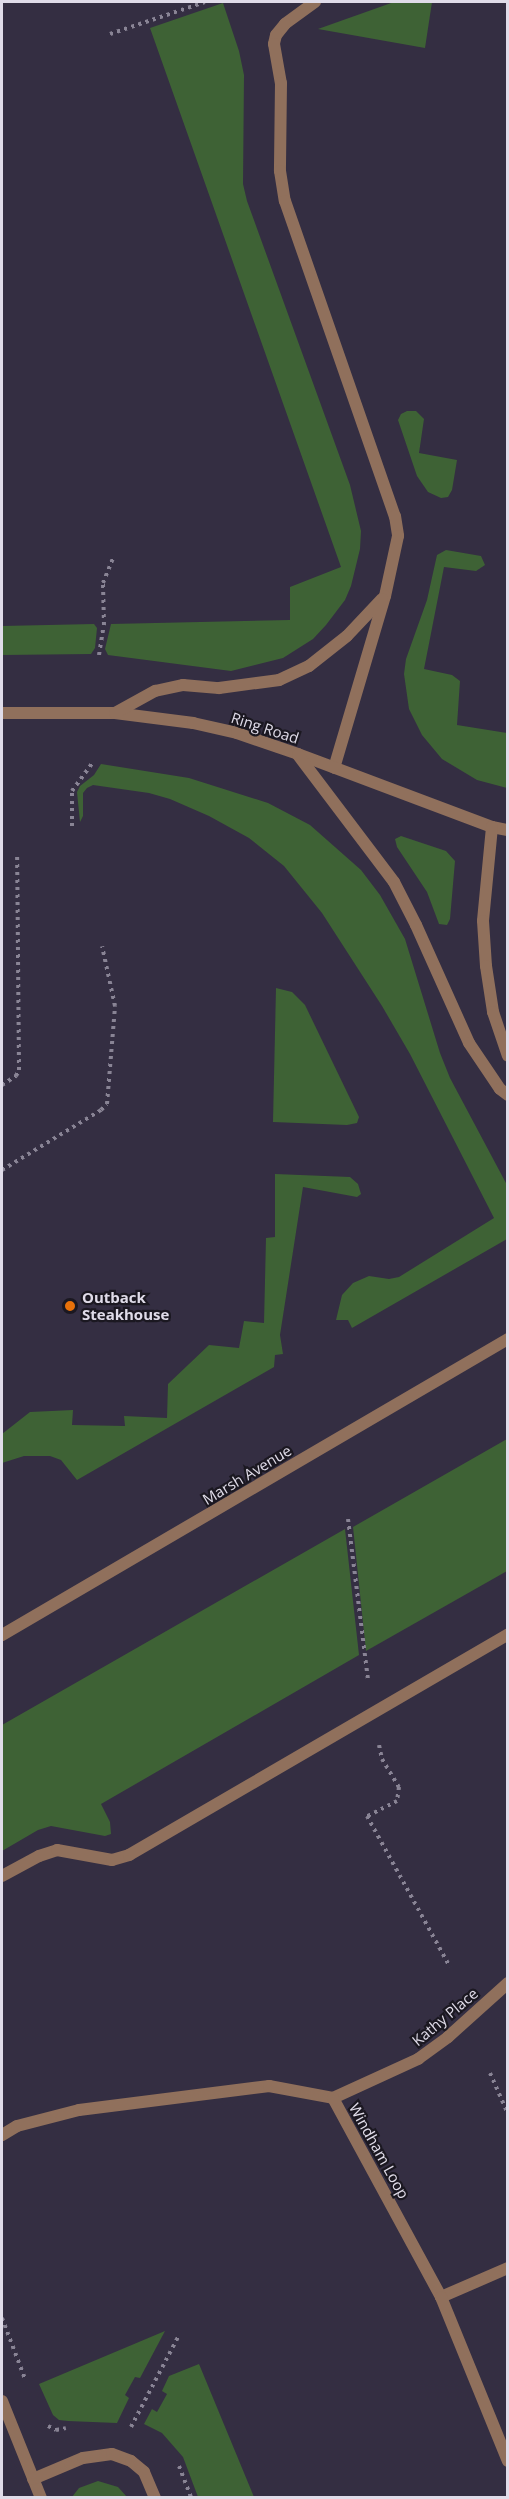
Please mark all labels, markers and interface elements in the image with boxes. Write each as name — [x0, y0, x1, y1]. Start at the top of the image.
street label: Ring Road — [229, 709, 301, 747]
place label: Outback Steakhouse — [82, 1288, 169, 1323]
marker: Outback Steakhouse — [63, 1299, 77, 1313]
street label: Marsh Avenue — [199, 1441, 295, 1509]
street label: Kathy Place — [408, 1984, 482, 2050]
street label: Windham Loop — [345, 2100, 413, 2202]

